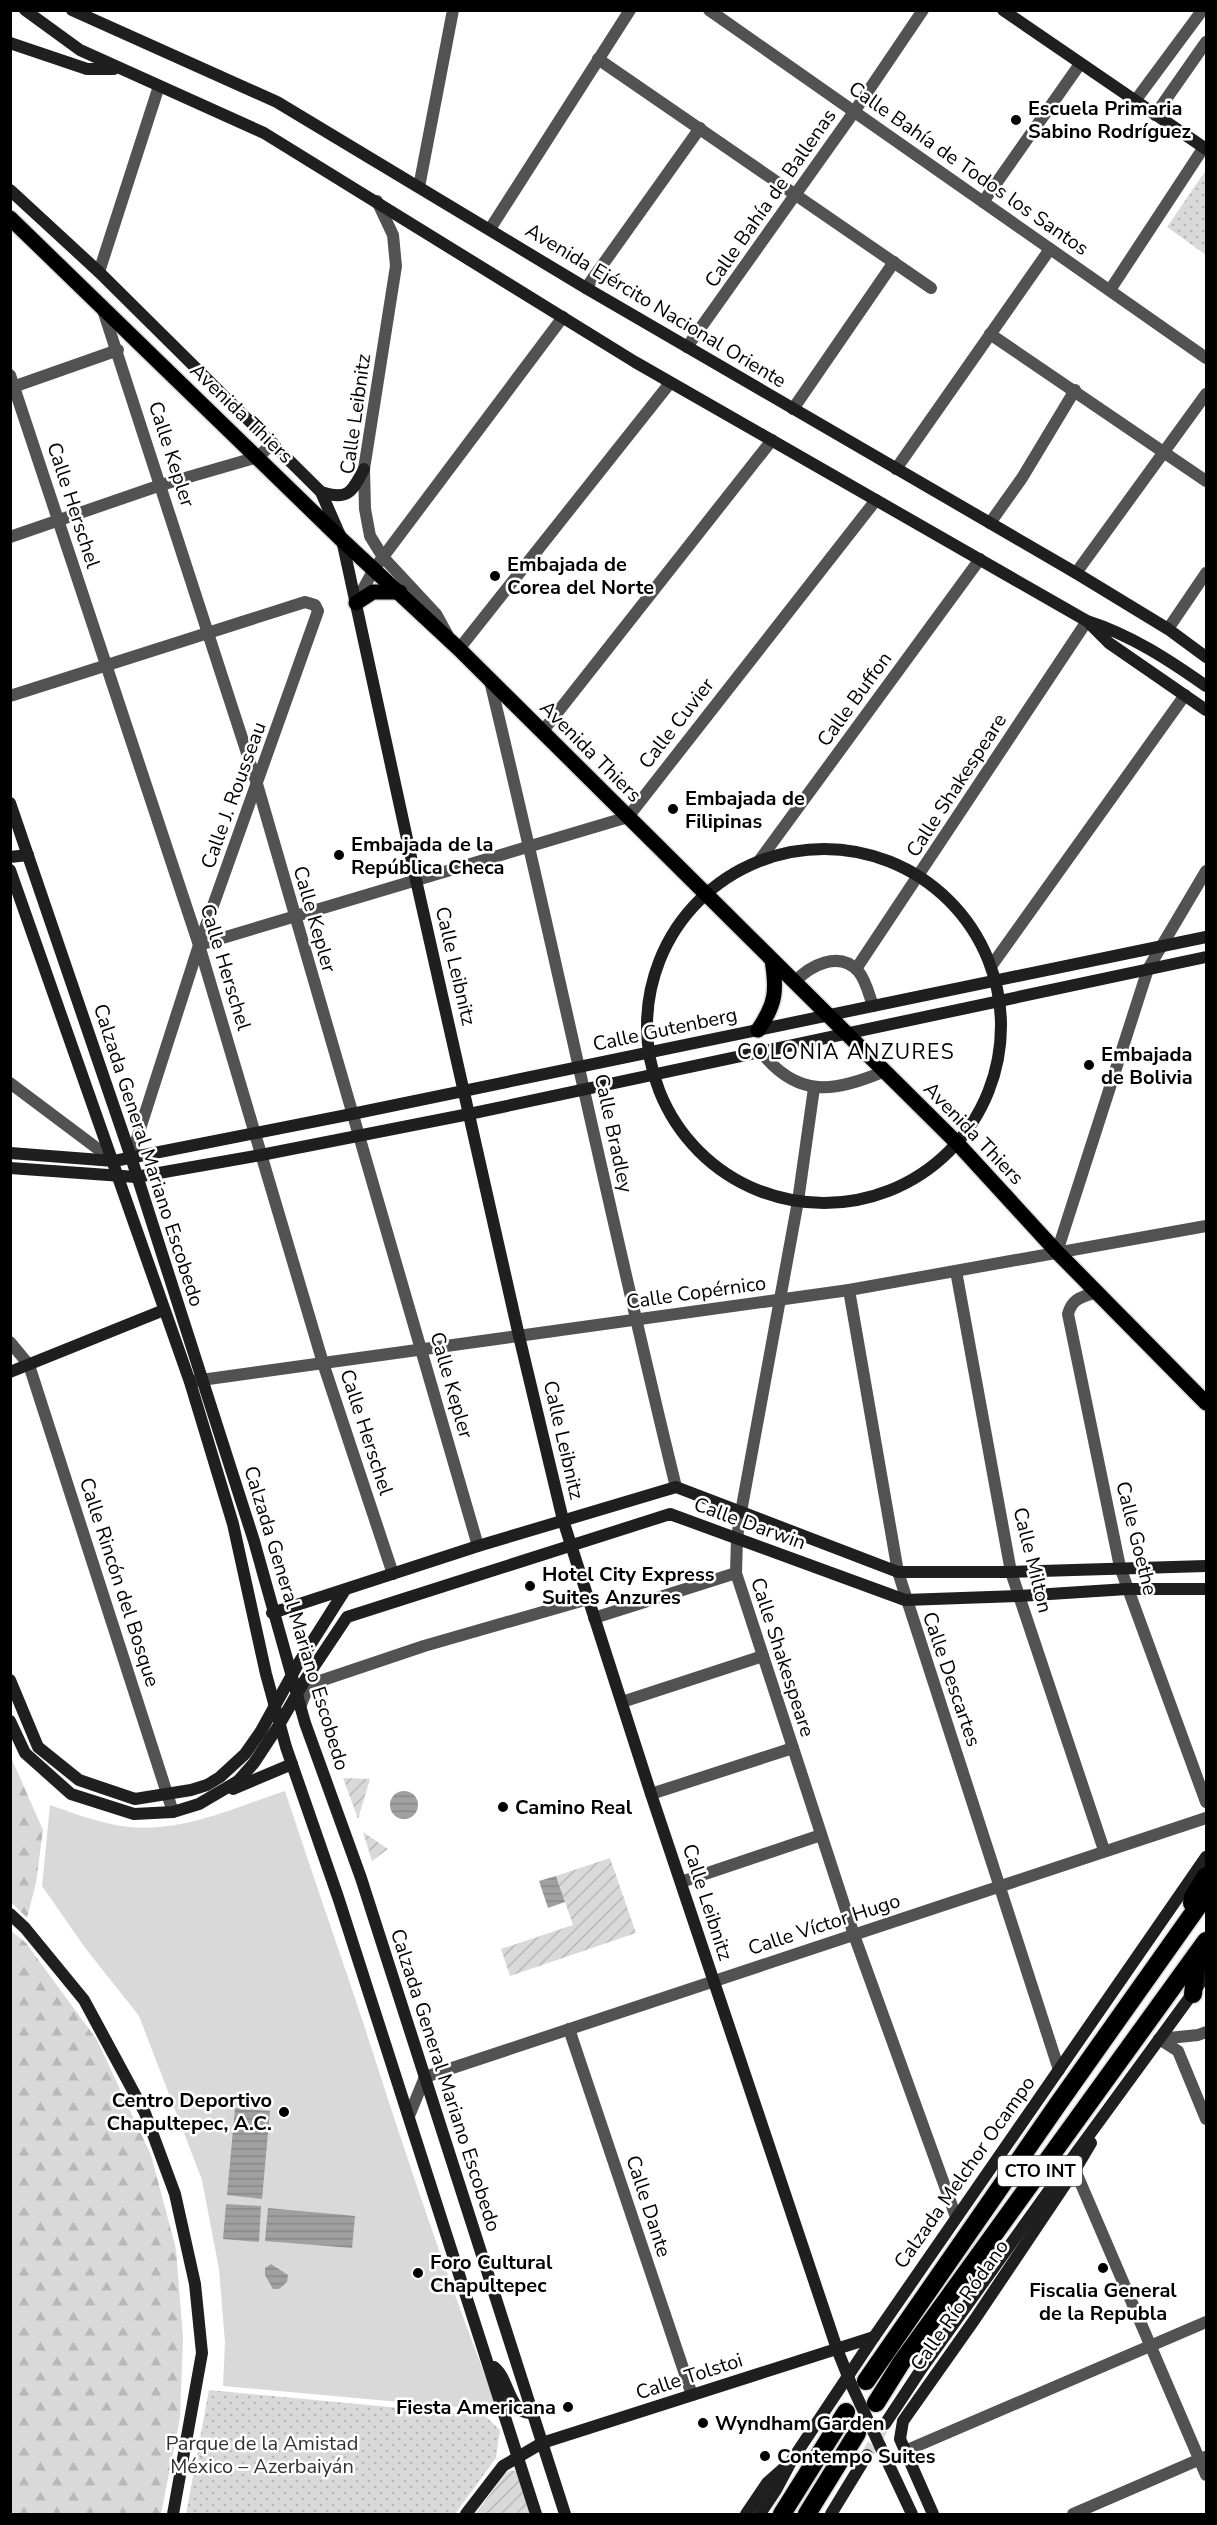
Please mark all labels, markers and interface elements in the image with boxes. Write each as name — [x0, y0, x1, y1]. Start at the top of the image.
street label: Calle Bahía de Todos los Santos — [843, 75, 1094, 262]
place label: Escuela Primaria Sabino Rodríguez — [1028, 95, 1191, 145]
street label: Calle Bahía de Ballenas — [698, 103, 842, 293]
marker: Escuela Primaria Sabino Rodríguez — [1009, 113, 1023, 127]
street label: Avenida Ejército Nacional Oriente — [520, 217, 791, 394]
street label: Calle Leibnitz — [334, 352, 377, 476]
street label: Avenida Thiers — [184, 357, 299, 469]
street label: Calle Kepler — [142, 398, 201, 510]
street label: Calle Herschel — [40, 439, 107, 572]
place label: Embajada de Corea del Norte — [507, 551, 654, 601]
marker: Embajada de Corea del Norte — [488, 569, 502, 583]
street label: Calle Buffon — [811, 646, 898, 752]
street label: Calle Cuvier — [632, 672, 720, 774]
street label: Avenida Thiers — [534, 695, 647, 808]
street label: Calle Shakespeare — [900, 708, 1013, 862]
street label: Calle J. Rousseau — [194, 718, 273, 872]
place label: Embajada de Filipinas — [685, 785, 805, 835]
marker: Embajada de Filipinas — [666, 802, 680, 816]
place label: Embajada de la República Checa — [351, 831, 505, 881]
marker: Embajada de la República Checa — [332, 848, 346, 862]
street label: Calle Kepler — [286, 863, 343, 975]
street label: Calle Herschel — [193, 901, 258, 1034]
street label: Calle Leibnitz — [429, 904, 482, 1028]
street label: Calzada General Mariano Escobedo — [87, 1000, 210, 1310]
street label: Calle Gutenberg — [590, 1001, 740, 1058]
district label: COLONIA ANZURES — [737, 1038, 955, 1066]
place label: Embajada de Bolivia — [1101, 1041, 1193, 1091]
marker: Embajada de Bolivia — [1082, 1058, 1096, 1072]
street label: Calle Bradley — [588, 1071, 639, 1196]
street label: Avenida Thiers — [918, 1076, 1030, 1191]
street label: Calle Copérnico — [624, 1269, 768, 1316]
street label: Calle Kepler — [423, 1329, 480, 1441]
street label: Calle Herschel — [333, 1366, 400, 1499]
street label: Calle Leibnitz — [537, 1378, 590, 1502]
street label: Calzada General Mariano Escobedo — [237, 1463, 356, 1774]
street label: Calle Rincón del Bosque — [73, 1474, 166, 1690]
street label: Calle Goethe — [1109, 1478, 1164, 1598]
street label: Calle Darwin — [690, 1491, 810, 1556]
street label: Calle Milton — [1006, 1504, 1059, 1616]
place label: Hotel City Express Suites Anzures — [542, 1561, 715, 1611]
street label: Calle Shakespeare — [744, 1574, 821, 1740]
marker: Hotel City Express Suites Anzures — [523, 1579, 537, 1593]
street label: Calle Descartes — [916, 1608, 987, 1750]
place label: Camino Real — [515, 1794, 633, 1821]
marker: Camino Real — [496, 1800, 510, 1814]
street label: Calle Leibnitz — [676, 1840, 739, 1964]
street label: Calle Víctor Hugo — [745, 1887, 904, 1962]
street label: Calzada General Mariano Escobedo — [384, 1925, 507, 2235]
street label: Calzada Melchor Ocampo — [888, 2071, 1041, 2274]
place label: Centro Deportivo Chapultepec, A.C. — [107, 2087, 272, 2137]
marker: Centro Deportivo Chapultepec, A.C. — [277, 2105, 291, 2119]
street label: Calle Dante — [619, 2152, 678, 2261]
road number: CTO INT — [998, 2156, 1082, 2186]
street label: Calle Río Ródano — [904, 2234, 1015, 2376]
place label: Foro Cultural Chapultepec — [430, 2249, 553, 2299]
marker: Fiscalia General de la Republa — [1096, 2261, 1110, 2275]
marker: Foro Cultural Chapultepec — [411, 2266, 425, 2280]
place label: Fiscalia General de la Republa — [1029, 2277, 1177, 2327]
street label: Calle Tolstoi — [632, 2347, 746, 2406]
place label: Fiesta Americana — [396, 2394, 556, 2421]
marker: Fiesta Americana — [561, 2400, 575, 2414]
place label: Wyndham Garden — [715, 2410, 884, 2437]
marker: Wyndham Garden — [696, 2416, 710, 2430]
park label: Parque de la Amistad México – Azerbaiyán — [166, 2430, 358, 2480]
place label: Contempo Suites — [777, 2443, 936, 2470]
marker: Contempo Suites — [758, 2449, 772, 2463]

